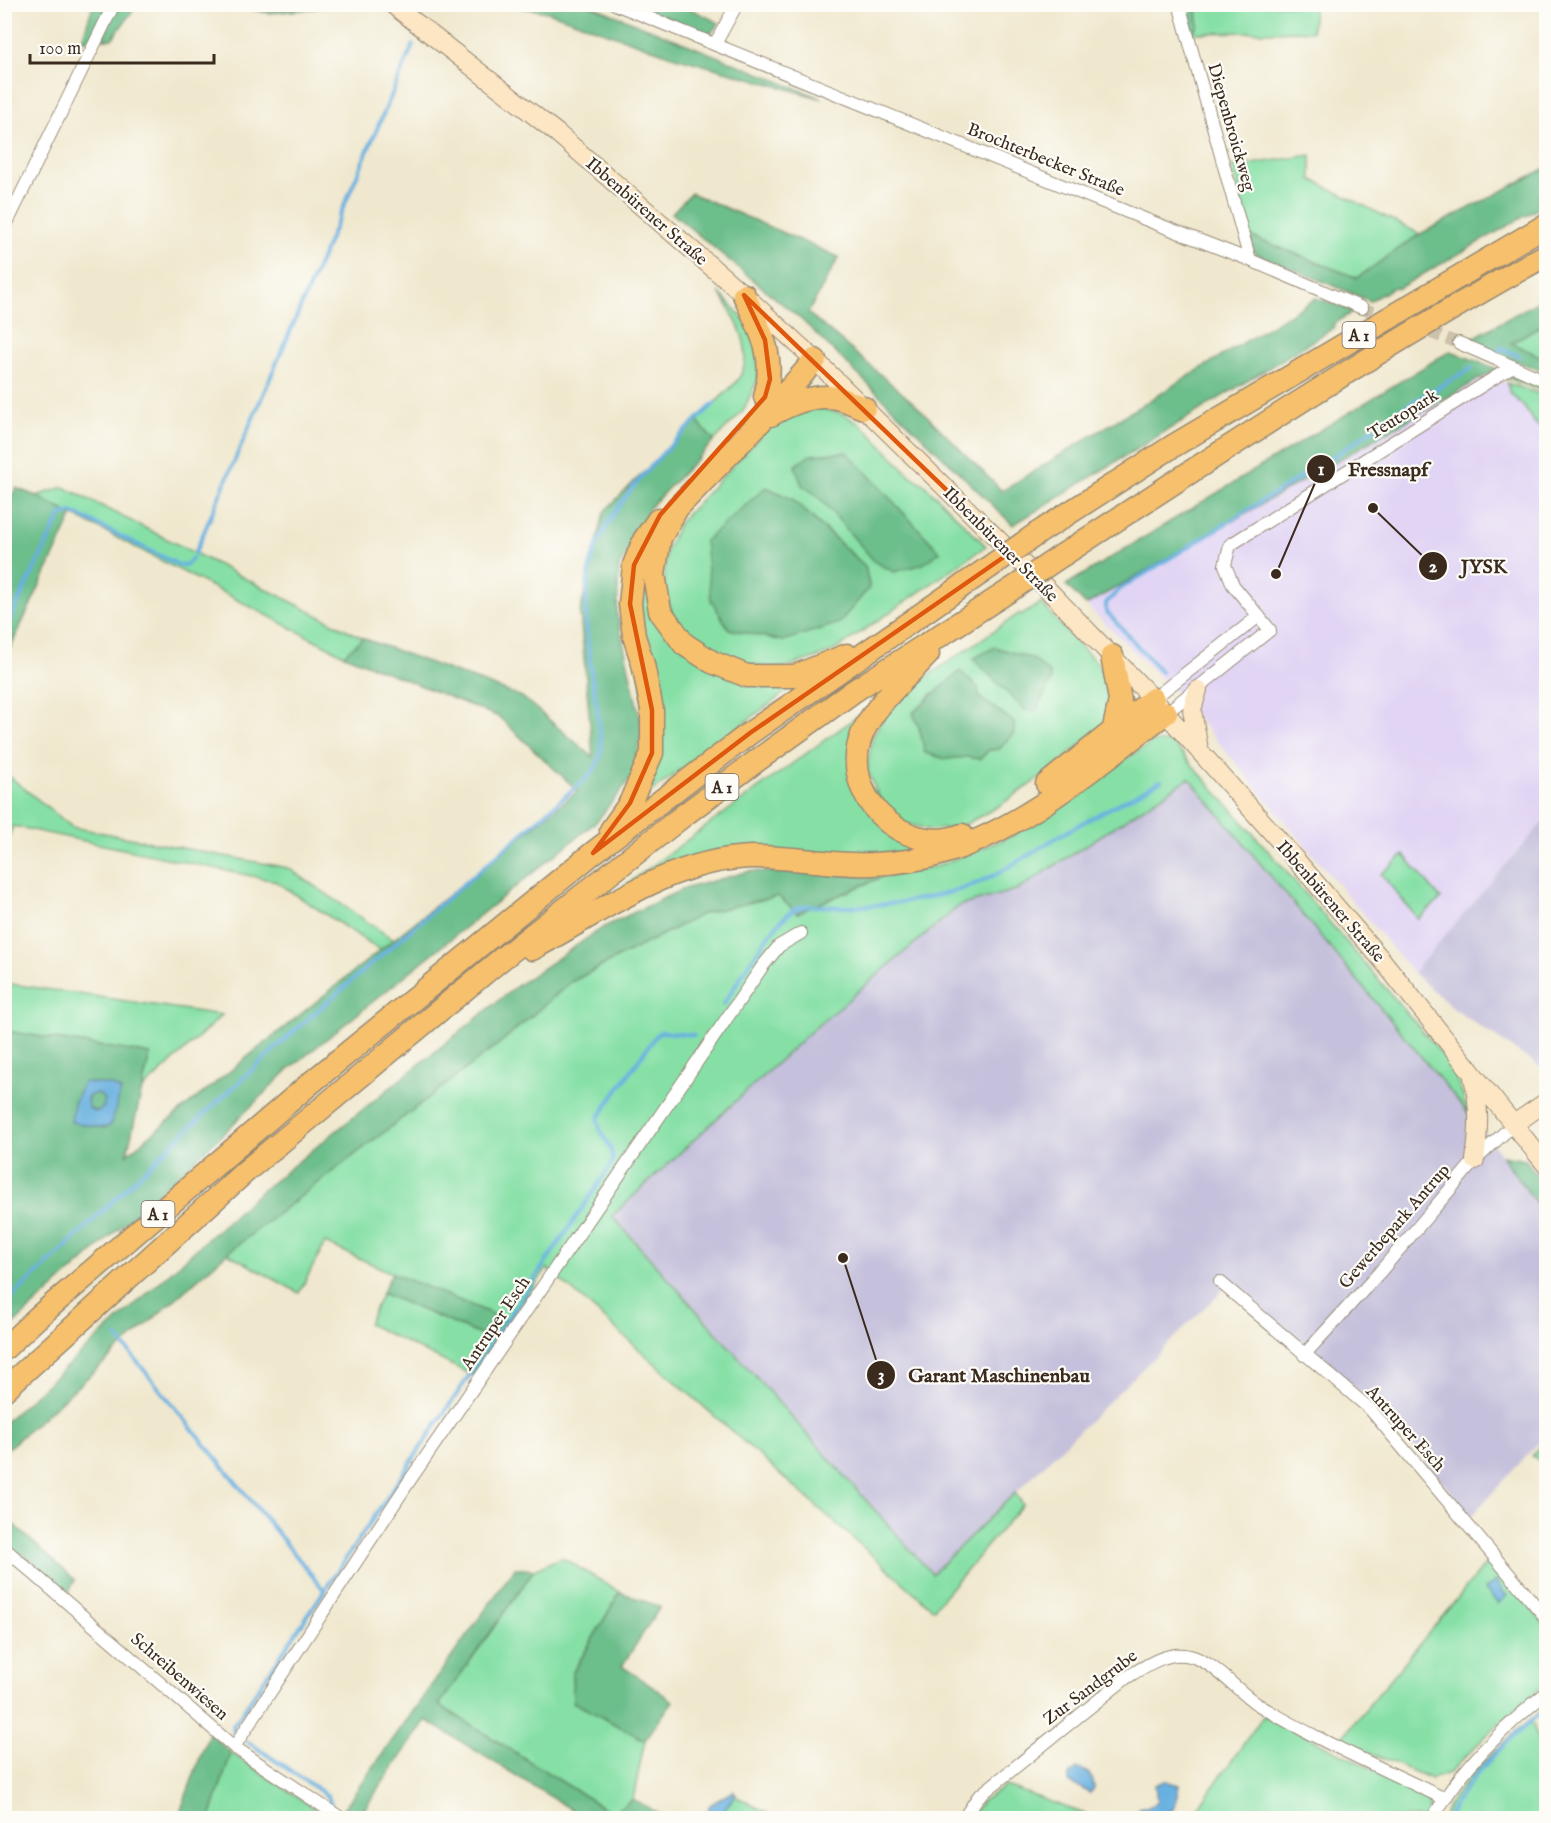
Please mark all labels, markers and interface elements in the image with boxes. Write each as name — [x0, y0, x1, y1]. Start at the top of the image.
scale bar — [30, 27, 214, 65]
text: 100 m — [39, 38, 81, 61]
street label: Diepenbroickweg — [1201, 61, 1260, 195]
street label: Brochterbecker Straße — [963, 118, 1128, 202]
street label: Ibbenbürener Straße — [580, 153, 712, 271]
road number: A 1 — [1342, 322, 1376, 348]
street label: Teutopark — [1364, 384, 1444, 446]
callout: Fressnapf — [1306, 450, 1440, 488]
text: Fressnapf — [1348, 458, 1432, 483]
text: 1 — [1318, 459, 1325, 482]
street label: Ibbenbürener Straße — [937, 482, 1063, 608]
callout: JYSK — [1418, 547, 1519, 585]
text: JYSK — [1458, 555, 1509, 580]
text: 2 — [1429, 556, 1438, 579]
road number: A 1 — [706, 774, 738, 800]
street label: Ibbenbürener Straße — [1271, 836, 1389, 968]
street label: Gewerbepark Antrup — [1335, 1160, 1456, 1294]
road number: A 1 — [142, 1201, 174, 1227]
street label: Antruper Esch — [456, 1272, 536, 1376]
callout: Garant Maschinenbau — [866, 1356, 1101, 1394]
text: Garant Maschinenbau — [908, 1364, 1090, 1389]
text: 3 — [878, 1365, 884, 1388]
street label: Antruper Esch — [1359, 1380, 1450, 1477]
street label: Schreibenwiesen — [125, 1628, 233, 1726]
street label: Zur Sandgrube — [1039, 1645, 1143, 1731]

